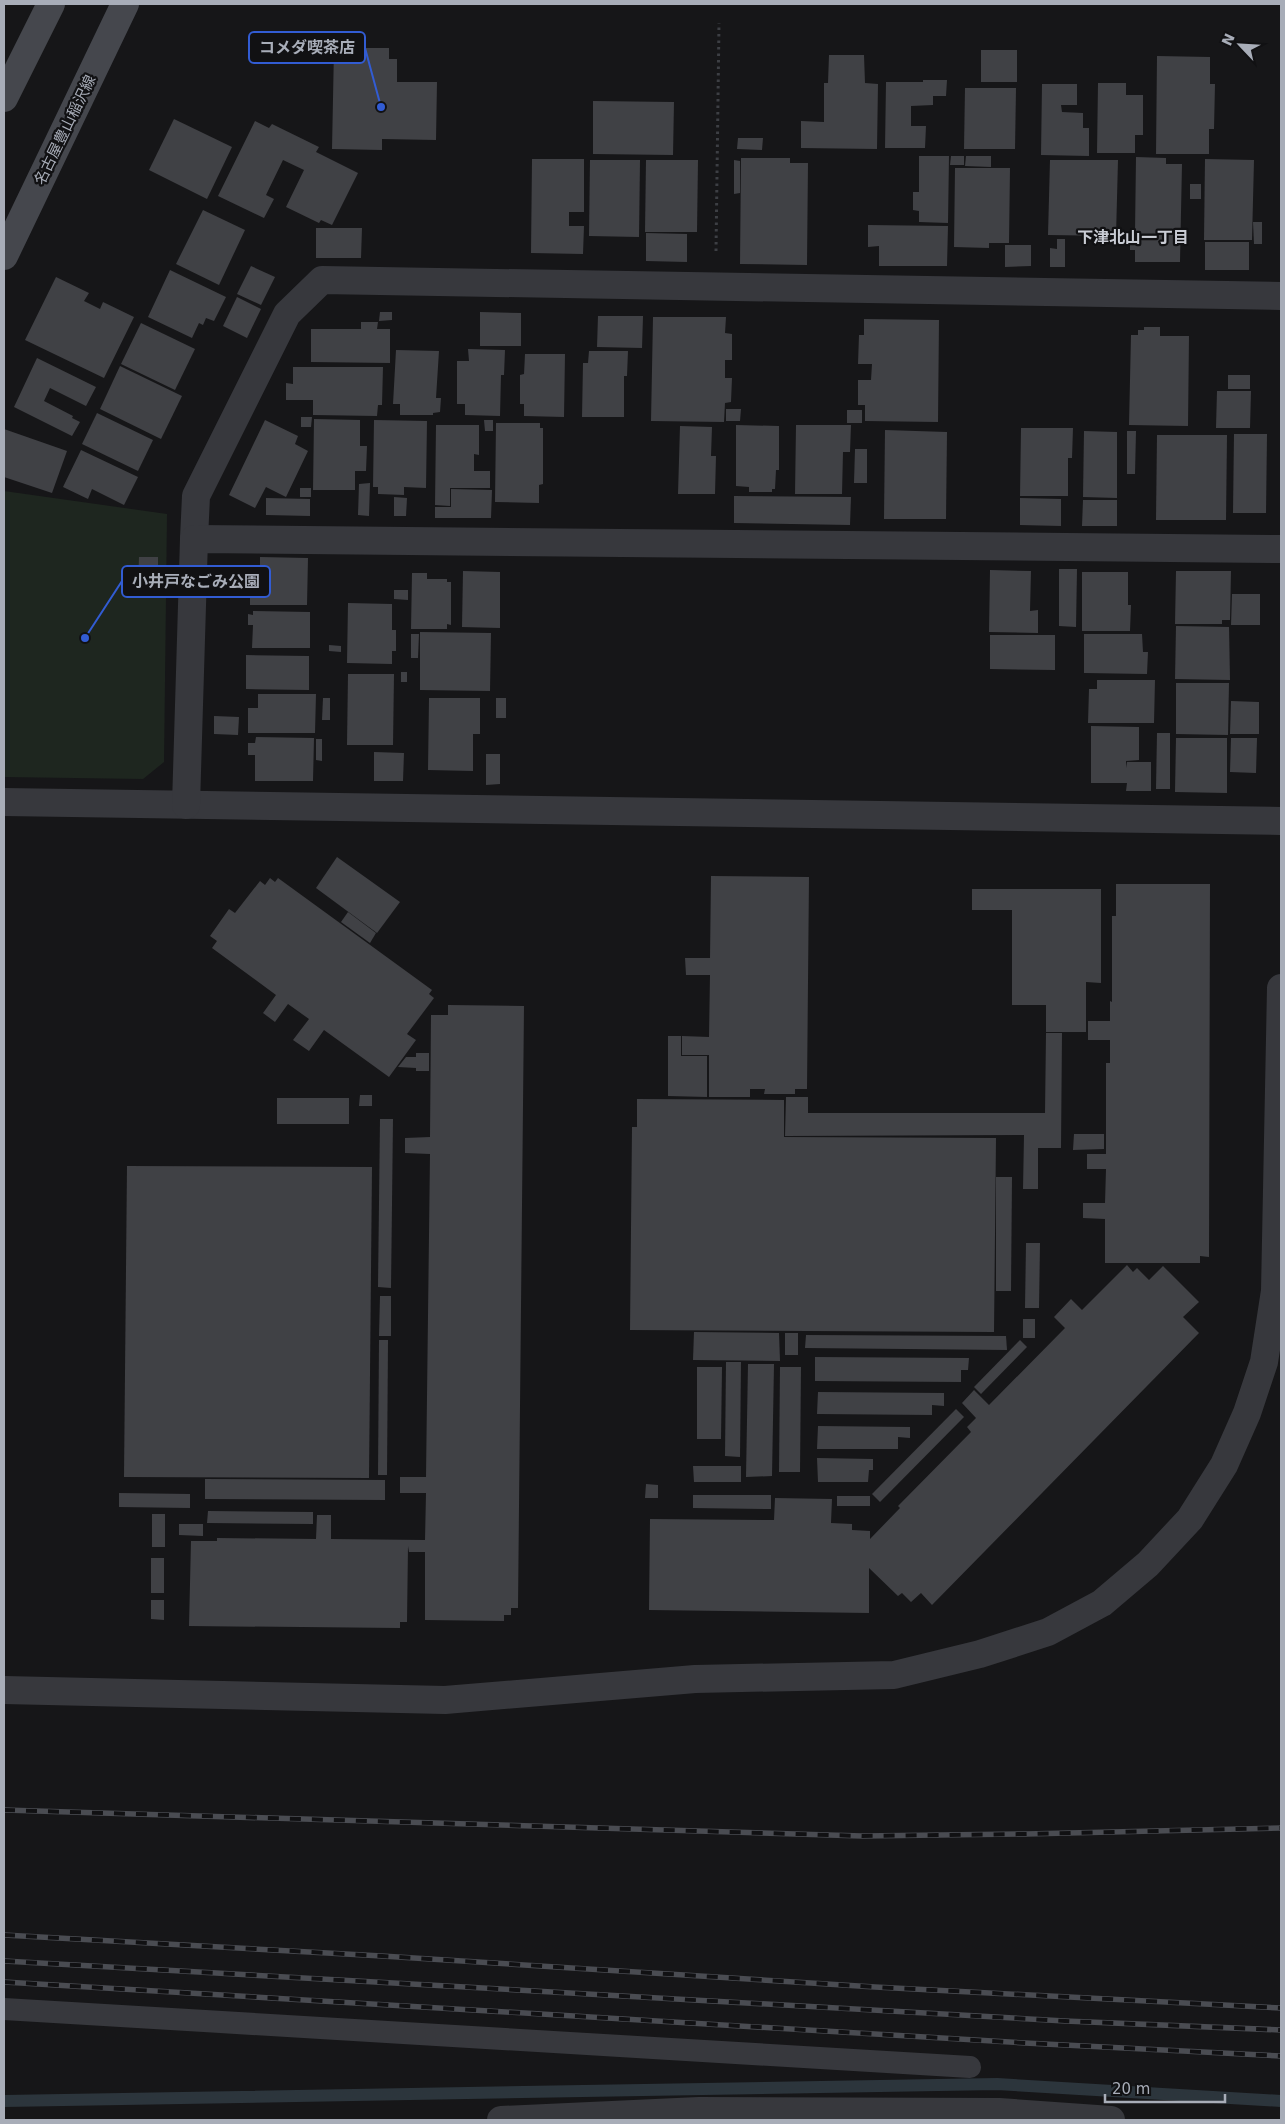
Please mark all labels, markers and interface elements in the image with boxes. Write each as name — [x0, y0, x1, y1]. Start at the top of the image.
north arrow — [1215, 20, 1265, 70]
text: N — [1218, 31, 1238, 48]
callout: コメダ喫茶店 — [249, 32, 365, 63]
text: コメダ喫茶店 — [259, 38, 355, 57]
street label: 名古屋豊山稲沢線 — [31, 72, 99, 188]
district label: 下津北山一丁目 — [1077, 228, 1189, 247]
callout: 小井戸なごみ公園 — [122, 566, 270, 597]
text: 小井戸なごみ公園 — [132, 572, 260, 591]
scale bar — [1105, 2072, 1225, 2104]
text: 20 m — [1112, 2080, 1150, 2098]

